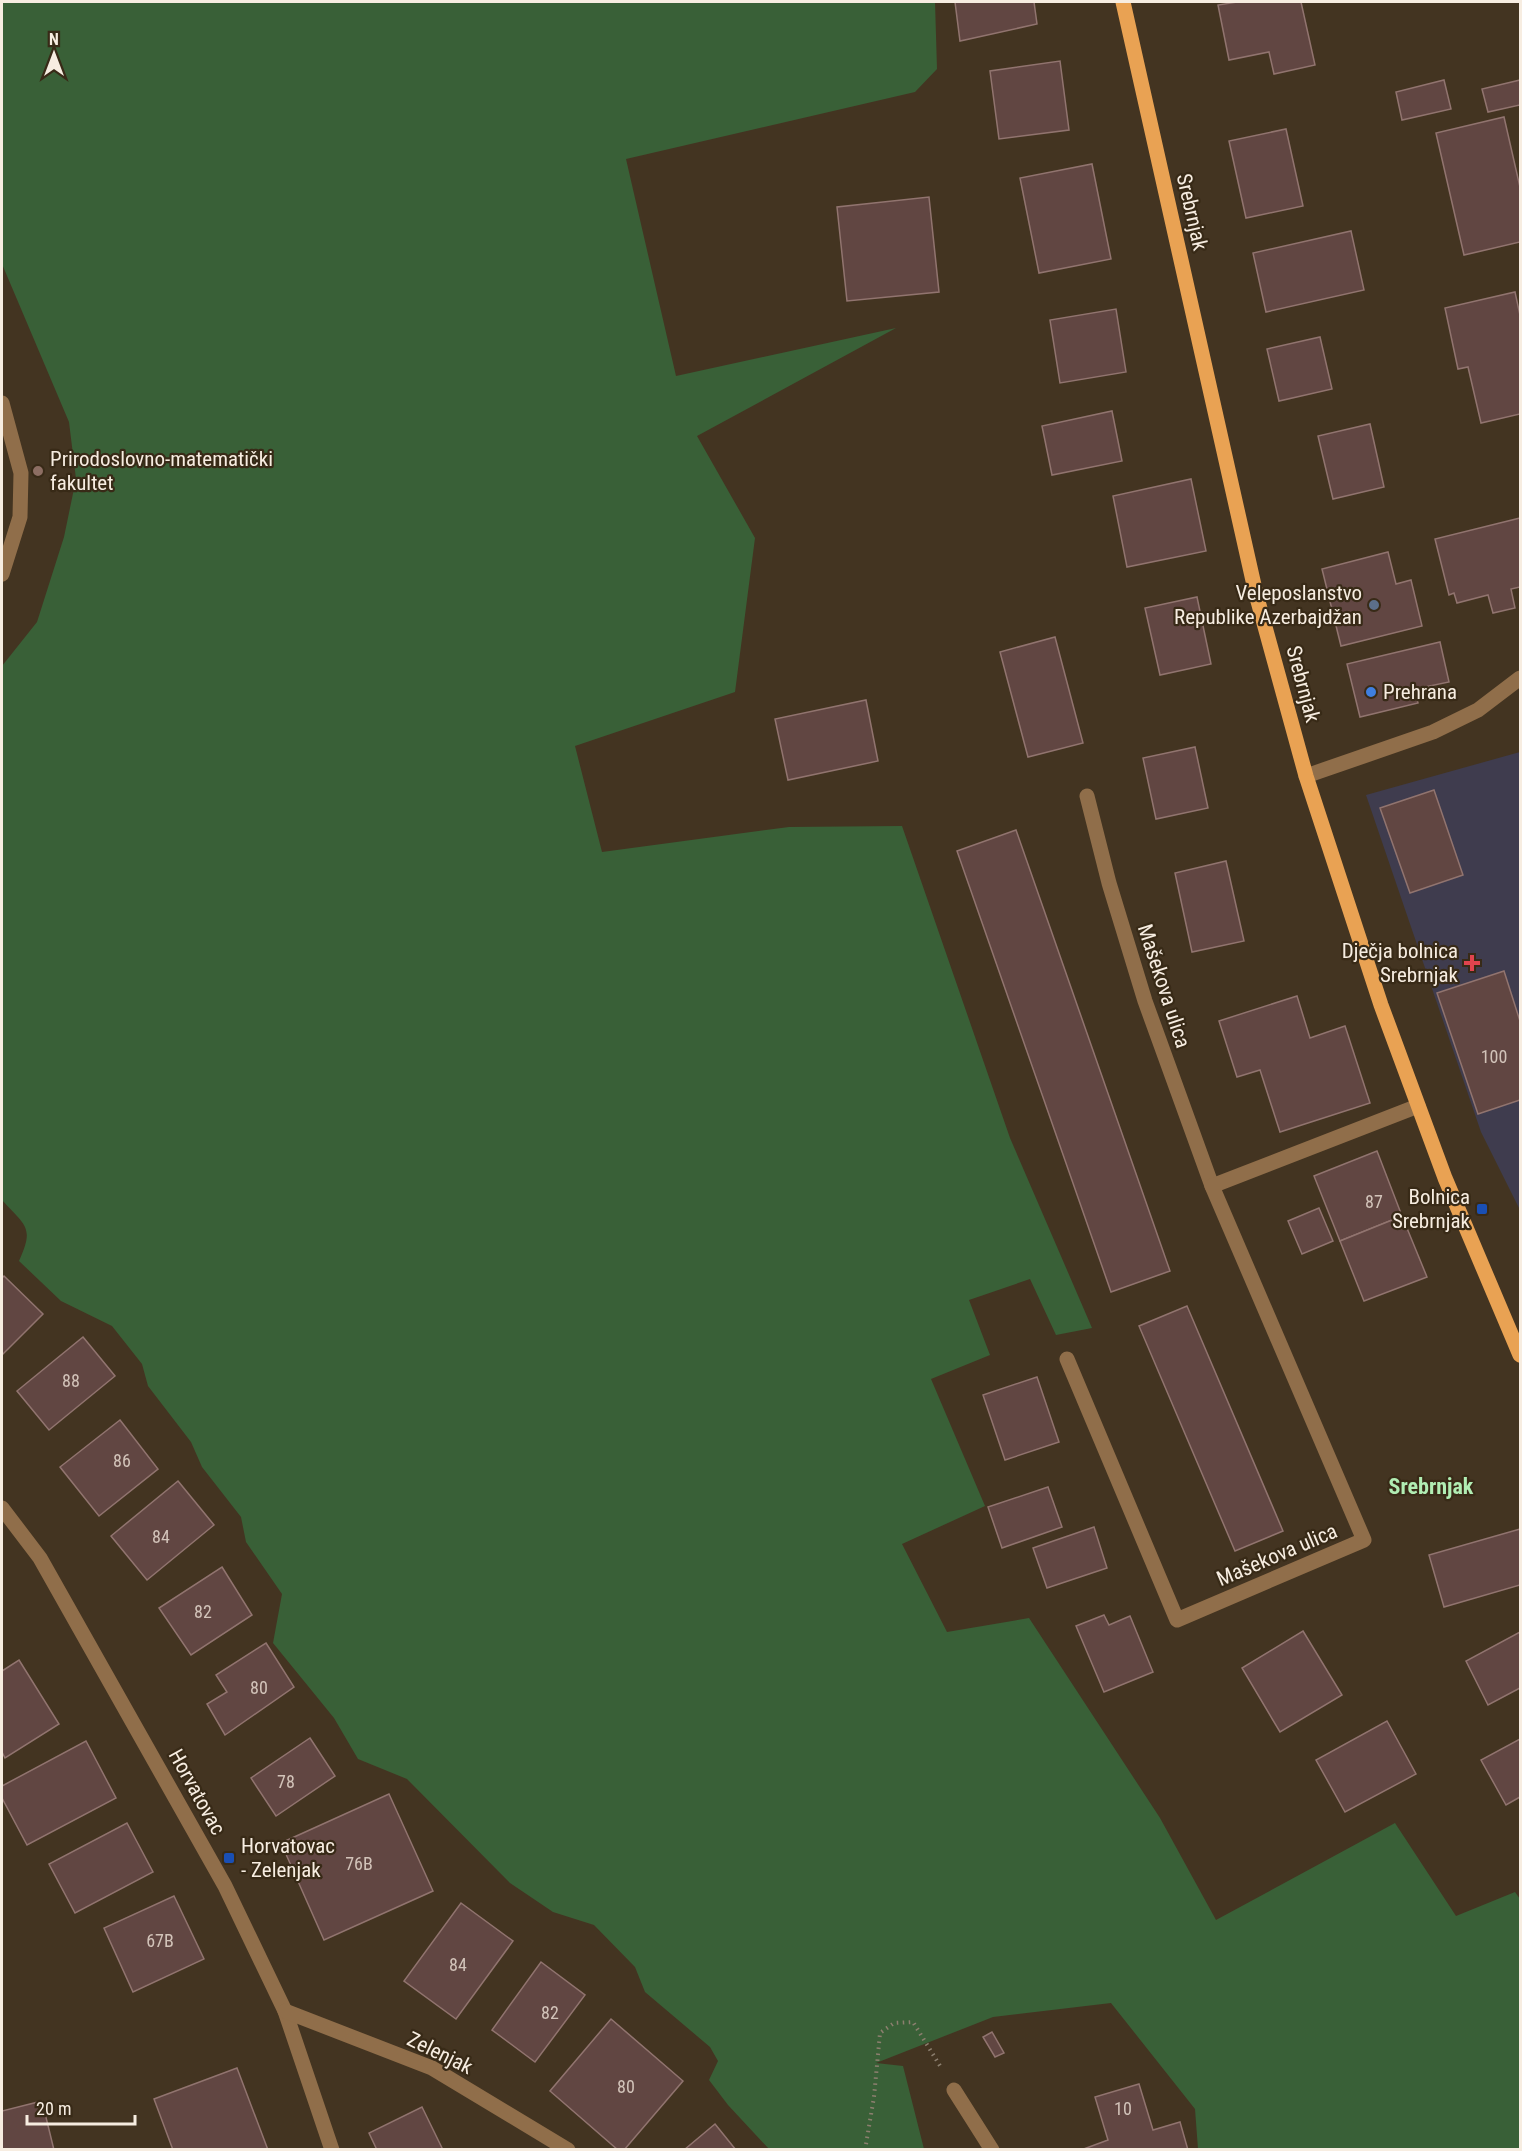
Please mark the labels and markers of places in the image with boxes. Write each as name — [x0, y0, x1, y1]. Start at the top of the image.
place label: Prirodoslovno-matematički fakultet — [50, 447, 273, 495]
marker: Prirodoslovno-matematički fakultet — [31, 464, 45, 478]
place label: Veleposlanstvo Republike Azerbajdžan — [1174, 581, 1362, 629]
marker: Veleposlanstvo Republike Azerbajdžan — [1367, 598, 1381, 612]
place label: Prehrana — [1383, 680, 1457, 704]
marker: Prehrana — [1364, 685, 1378, 699]
place label: Dječja bolnica Srebrnjak — [1342, 939, 1459, 987]
marker: Dječja bolnica Srebrnjak — [1463, 954, 1481, 972]
place label: Bolnica Srebrnjak — [1392, 1185, 1471, 1233]
marker: Bolnica Srebrnjak — [1475, 1202, 1489, 1216]
place label: Horvatovac - Zelenjak — [241, 1834, 335, 1882]
marker: Horvatovac - Zelenjak — [222, 1851, 236, 1865]

